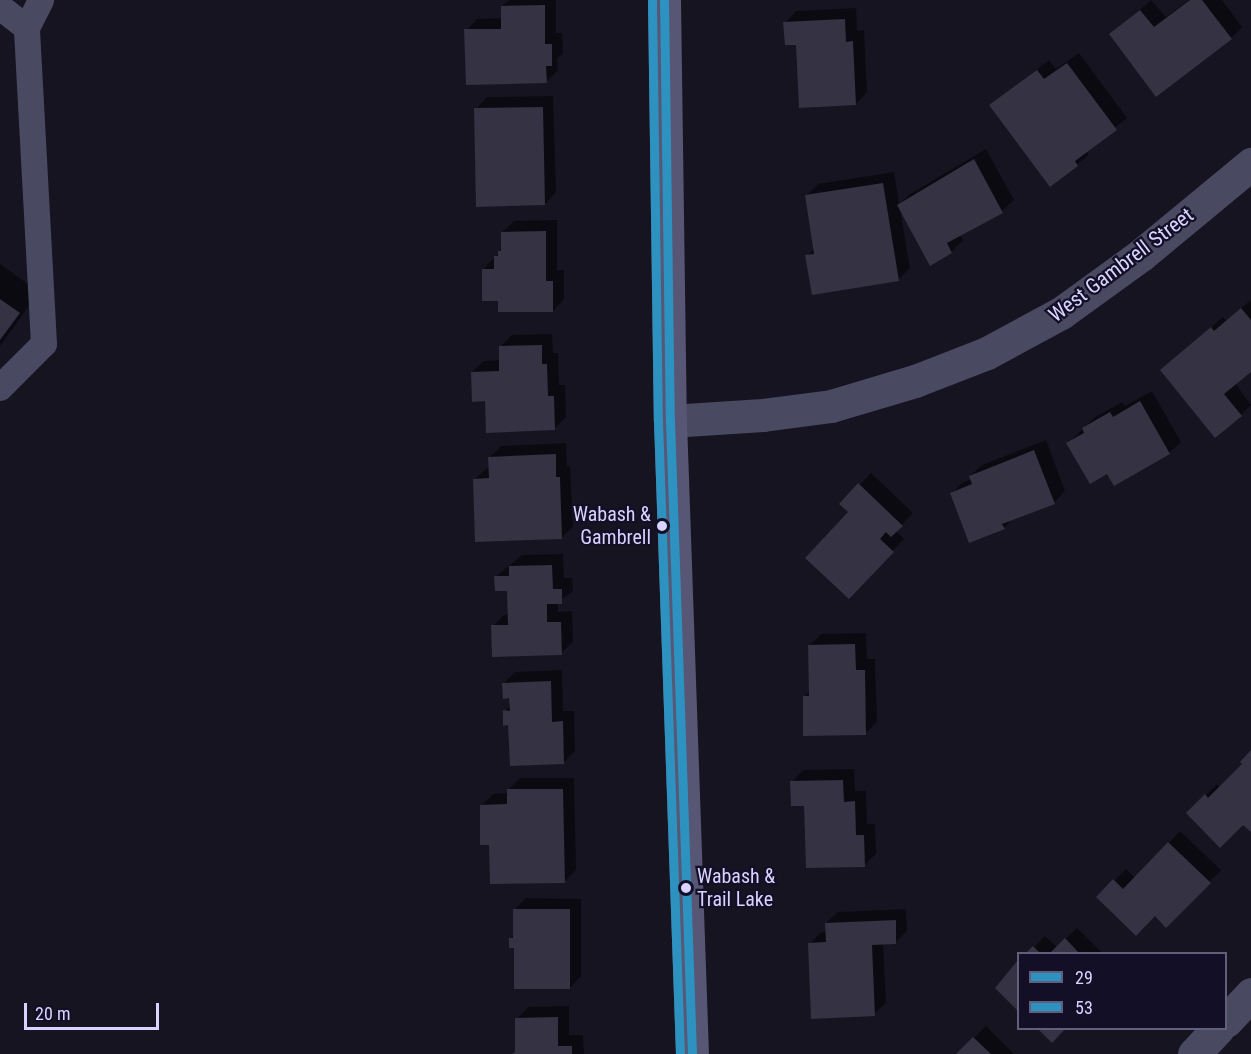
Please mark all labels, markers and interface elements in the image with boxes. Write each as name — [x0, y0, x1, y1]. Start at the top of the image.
street label: West Gambrell Street — [1044, 202, 1198, 328]
place label: Wabash & Gambrell — [573, 502, 651, 549]
marker: Wabash & Gambrell — [656, 520, 668, 532]
place label: Wabash & Trail Lake — [697, 864, 775, 911]
marker: Wabash & Trail Lake — [680, 882, 692, 894]
legend — [1017, 952, 1227, 1030]
text: 29 — [1075, 967, 1093, 988]
scale bar — [27, 991, 162, 1029]
text: 53 — [1075, 997, 1093, 1018]
text: 20 m — [35, 1003, 70, 1024]

